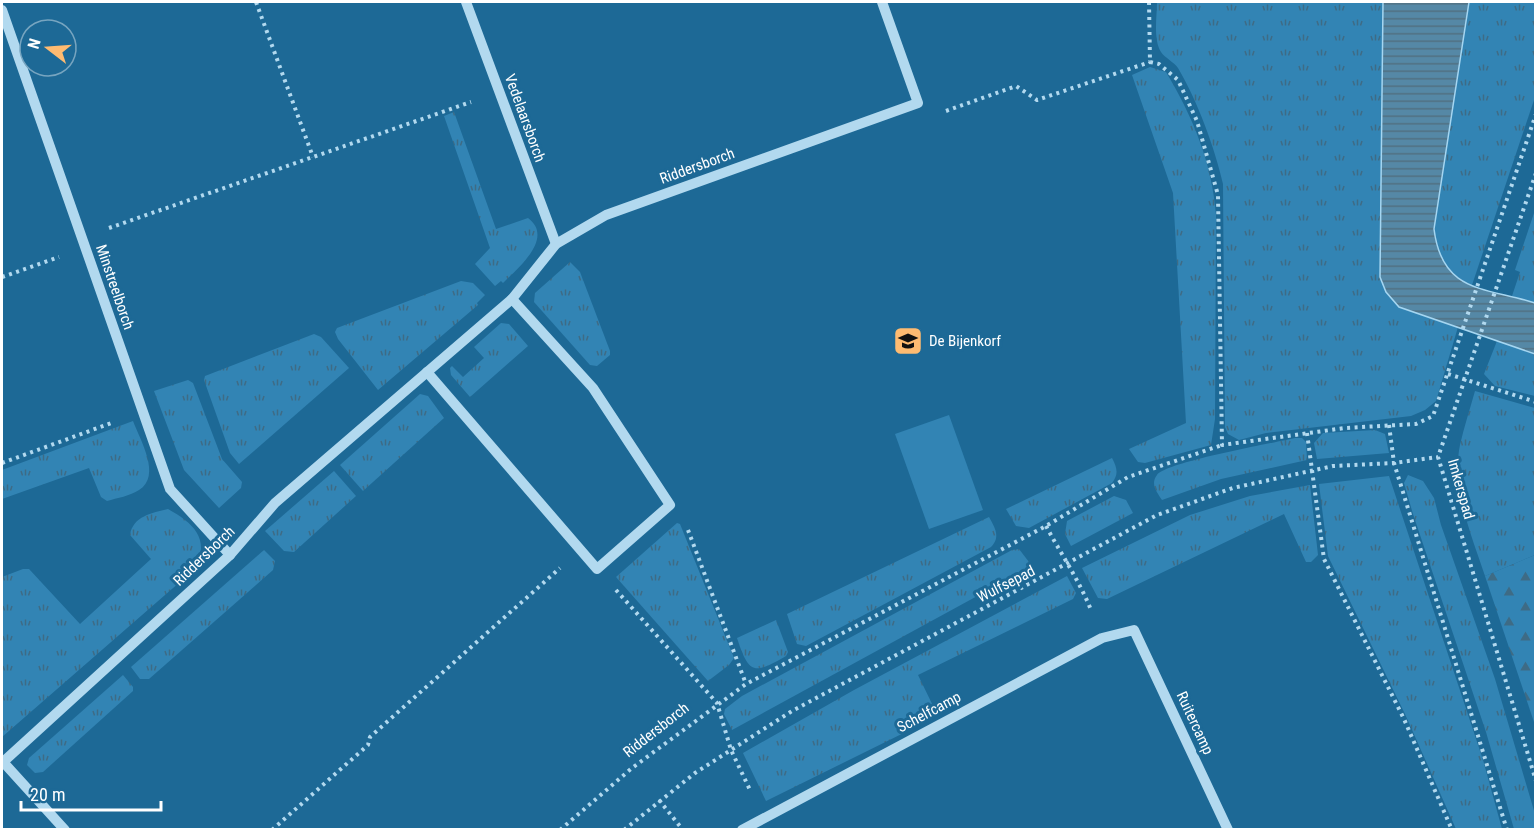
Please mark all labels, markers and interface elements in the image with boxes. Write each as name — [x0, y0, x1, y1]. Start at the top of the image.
north arrow — [18, 18, 78, 78]
text: N — [24, 36, 45, 51]
street label: Vedelaarsborch — [501, 72, 549, 164]
street label: Riddersborch — [657, 144, 737, 188]
street label: Minstreelborch — [92, 242, 138, 332]
school or university icon: De Bijenkorf — [892, 325, 924, 357]
place label: De Bijenkorf — [929, 332, 1001, 350]
street label: Imkerspad — [1444, 457, 1478, 521]
street label: Riddersborch — [170, 522, 238, 590]
street label: Wulfsepad — [974, 562, 1038, 606]
street label: Schelfcamp — [894, 688, 964, 736]
street label: Ruitercamp — [1173, 689, 1217, 757]
street label: Riddersborch — [620, 699, 692, 761]
scale bar — [21, 774, 160, 812]
text: 20 m — [30, 784, 65, 805]

